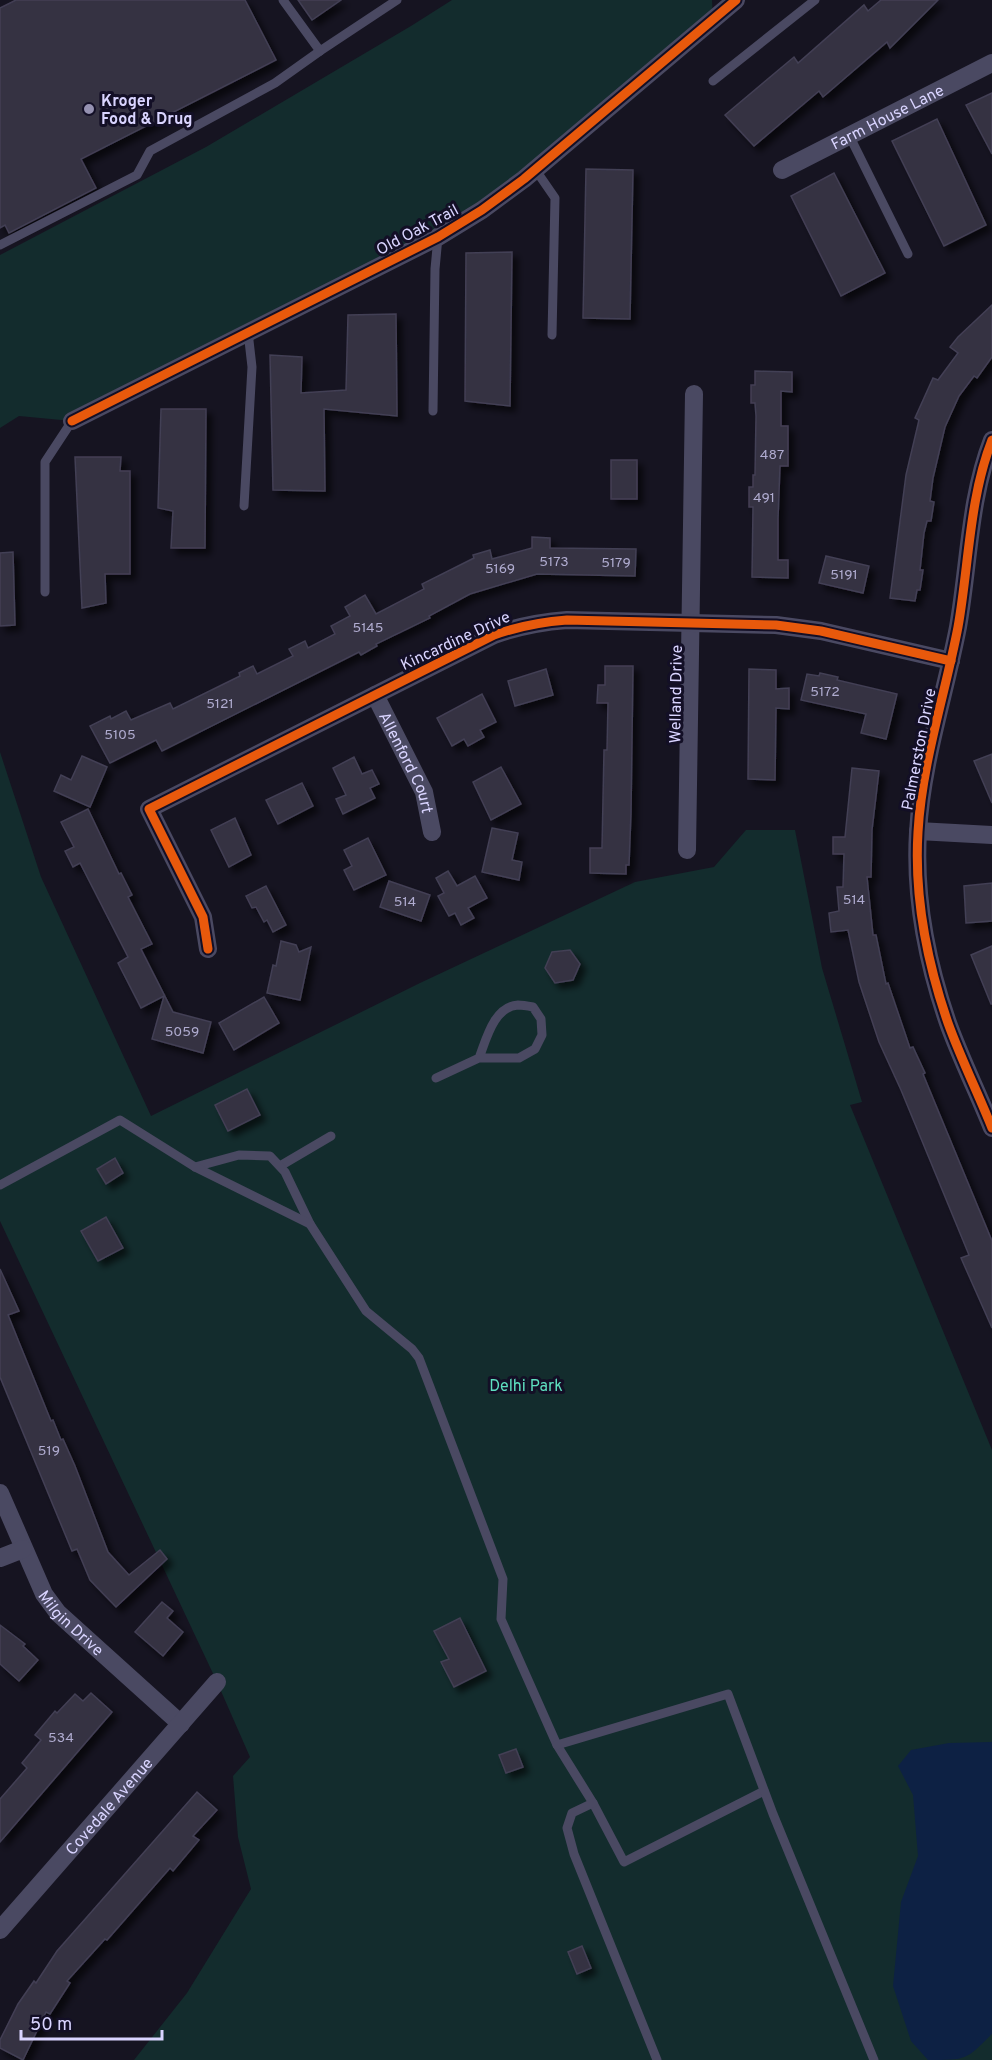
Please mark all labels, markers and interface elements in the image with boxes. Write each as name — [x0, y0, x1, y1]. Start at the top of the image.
street label: Farm House Lane — [828, 81, 948, 155]
place label: Kroger Food & Drug — [101, 92, 193, 130]
marker: Kroger Food & Drug — [82, 102, 96, 116]
street label: Old Oak Trail — [373, 201, 463, 261]
house number: 487 — [760, 447, 784, 464]
house number: 491 — [753, 490, 775, 507]
house number: 5173 — [539, 554, 569, 571]
house number: 5179 — [601, 555, 631, 572]
house number: 5169 — [485, 561, 515, 578]
house number: 5191 — [830, 567, 858, 584]
street label: Kincardine Drive — [398, 608, 514, 676]
house number: 5145 — [352, 620, 384, 637]
street label: Welland Drive — [666, 645, 688, 744]
house number: 5172 — [810, 684, 840, 701]
street label: Palmerston Drive — [898, 687, 942, 812]
house number: 5121 — [206, 696, 234, 713]
street label: Allenford Court — [373, 709, 436, 816]
house number: 5105 — [104, 727, 136, 744]
house number: 514 — [843, 892, 865, 909]
house number: 514 — [394, 894, 416, 911]
house number: 5059 — [165, 1024, 199, 1041]
park label: Delhi Park — [489, 1377, 563, 1397]
house number: 519 — [38, 1443, 60, 1460]
street label: Milgin Drive — [33, 1587, 107, 1661]
house number: 534 — [48, 1730, 74, 1747]
street label: Covedale Avenue — [62, 1754, 158, 1860]
scale bar — [21, 2003, 162, 2041]
text: 50 m — [30, 2014, 72, 2037]

